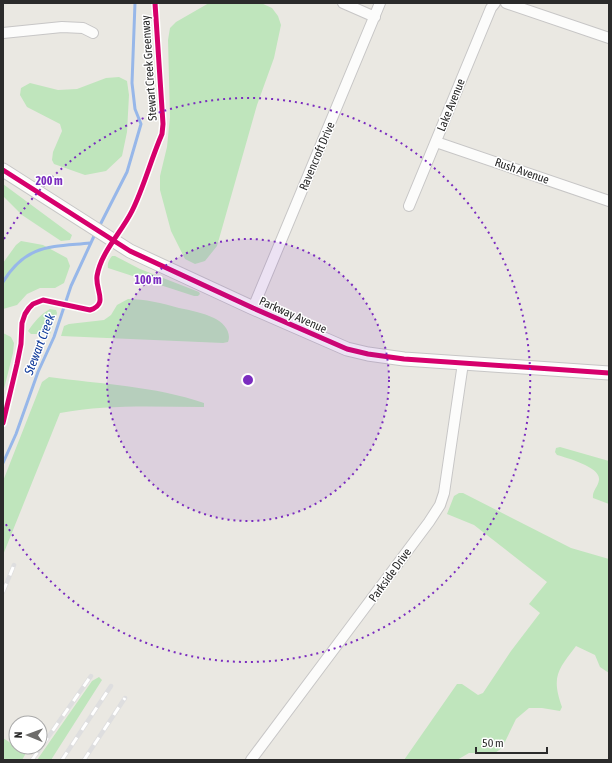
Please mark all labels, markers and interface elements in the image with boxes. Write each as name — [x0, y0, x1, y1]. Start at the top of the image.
street label: Stewart Creek Greenway — [138, 15, 160, 121]
street label: Lake Avenue — [434, 77, 468, 133]
street label: Ravencroft Drive — [296, 120, 338, 192]
street label: Rush Avenue — [493, 155, 551, 187]
text: 200 m — [35, 174, 63, 188]
text: 100 m — [134, 273, 162, 287]
street label: Parkway Avenue — [257, 294, 329, 336]
water label: Stewart Creek — [21, 311, 58, 378]
centre of rings — [241, 373, 255, 387]
street label: Parkside Drive — [366, 545, 414, 605]
north arrow — [8, 715, 48, 755]
scale bar — [476, 729, 547, 755]
text: N — [12, 731, 24, 738]
text: 50 m — [482, 736, 504, 750]

